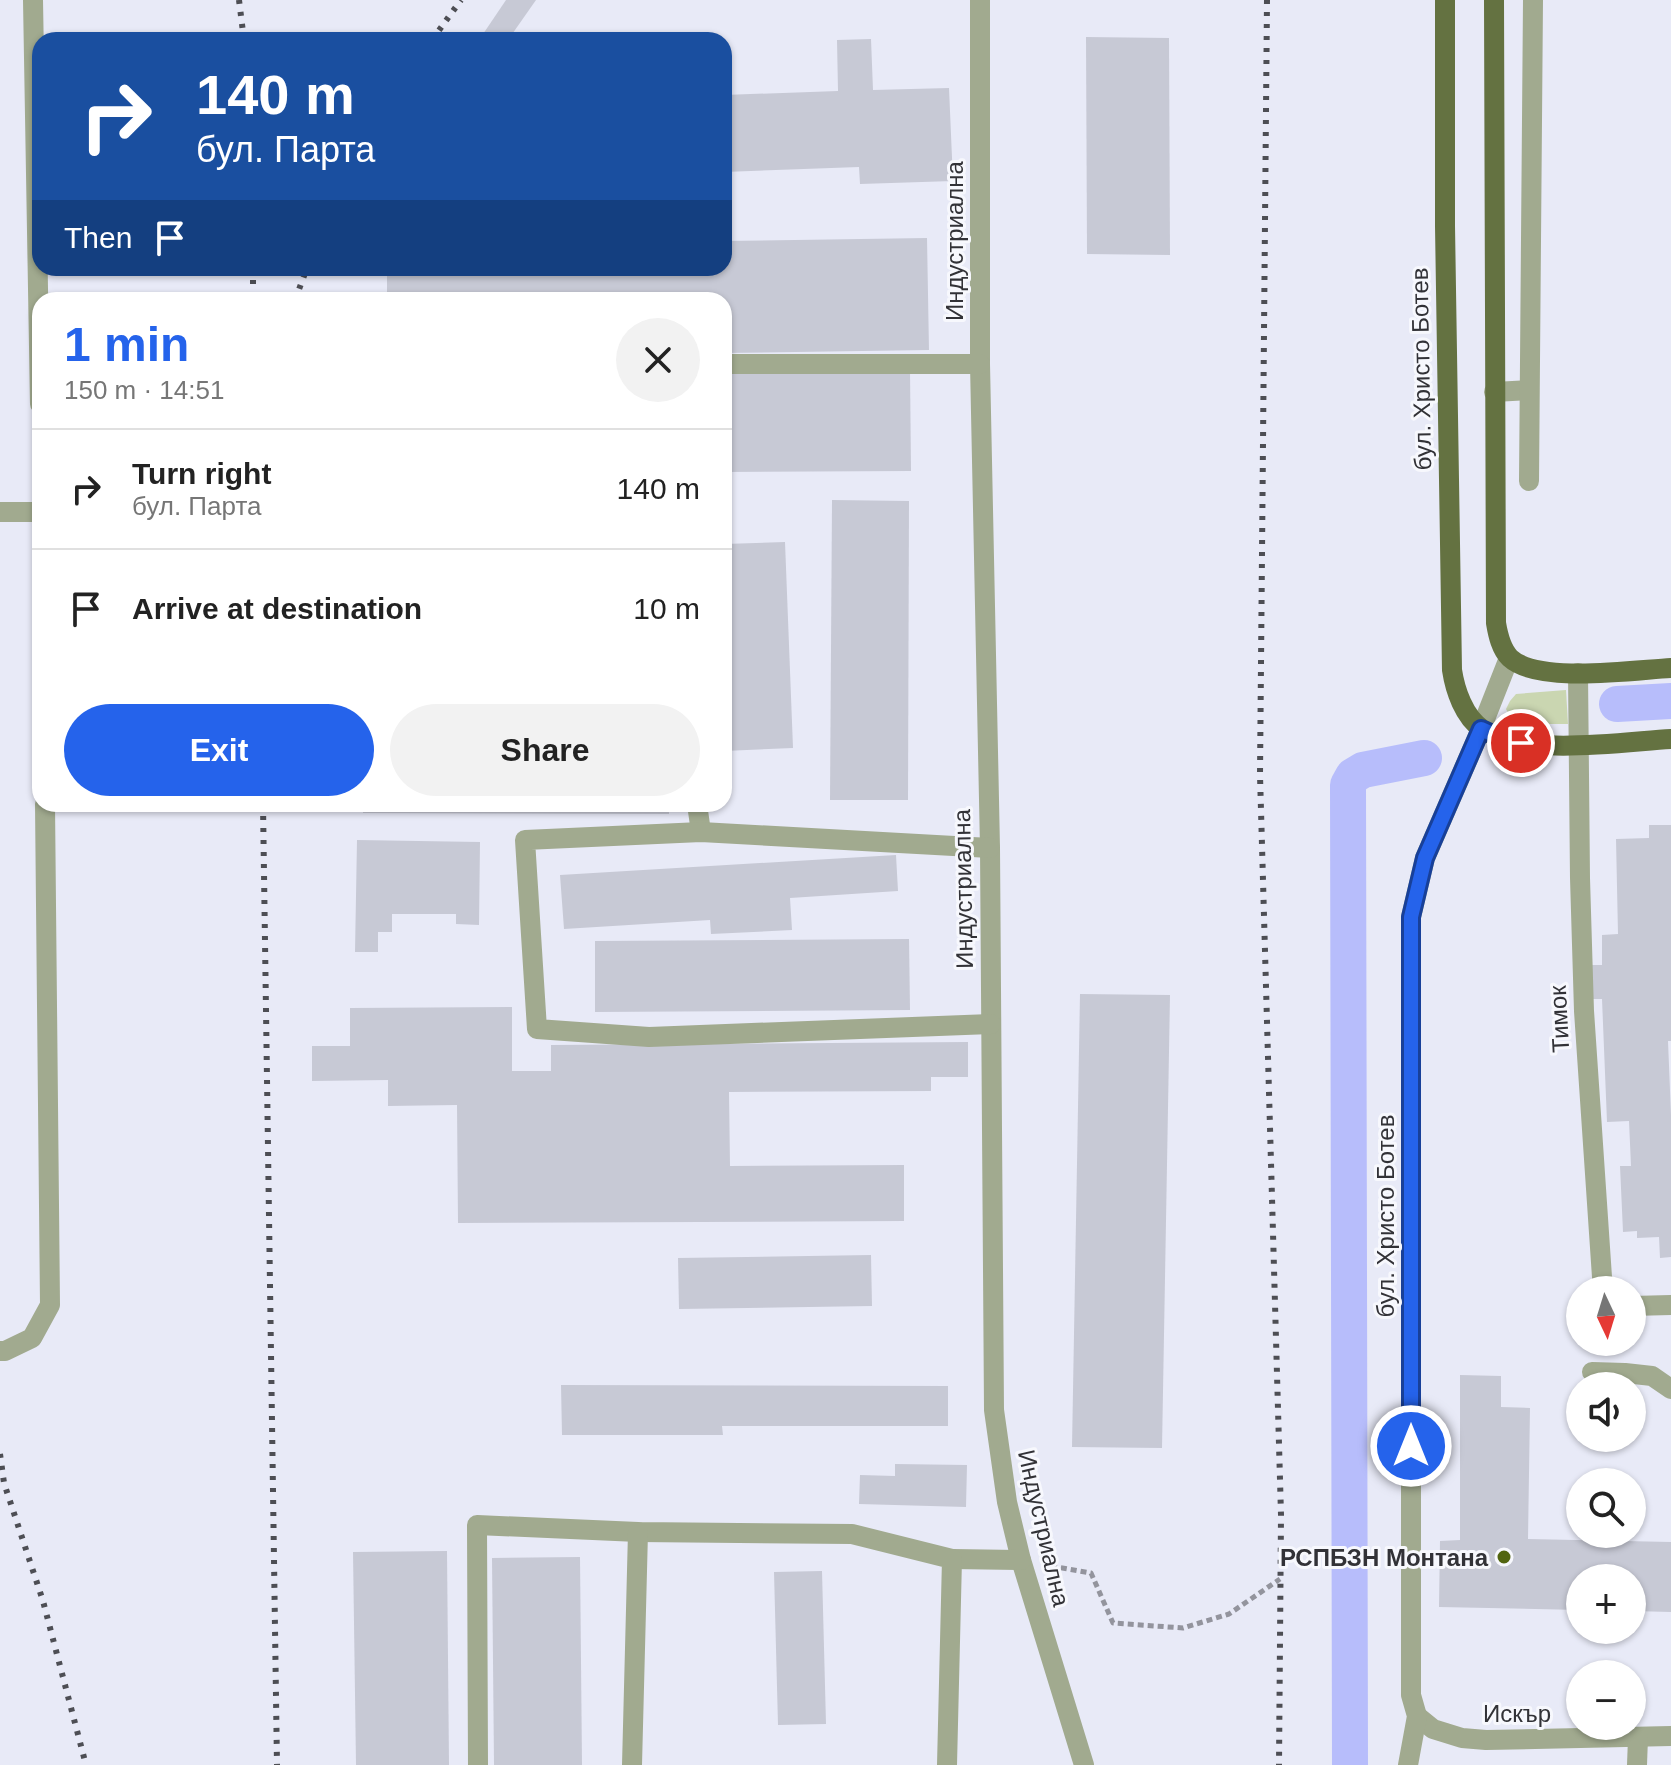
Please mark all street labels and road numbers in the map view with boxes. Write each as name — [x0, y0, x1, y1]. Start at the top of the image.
street label: Индустриална — [941, 160, 968, 321]
street label: бул. Христо Ботев — [1406, 267, 1436, 471]
street label: Индустриална — [948, 808, 978, 969]
street label: Тимок — [1544, 984, 1574, 1053]
street label: бул. Христо Ботев — [1372, 1115, 1399, 1317]
street label: Индустриална — [1013, 1447, 1075, 1610]
street label: Искър — [1483, 1700, 1551, 1727]

